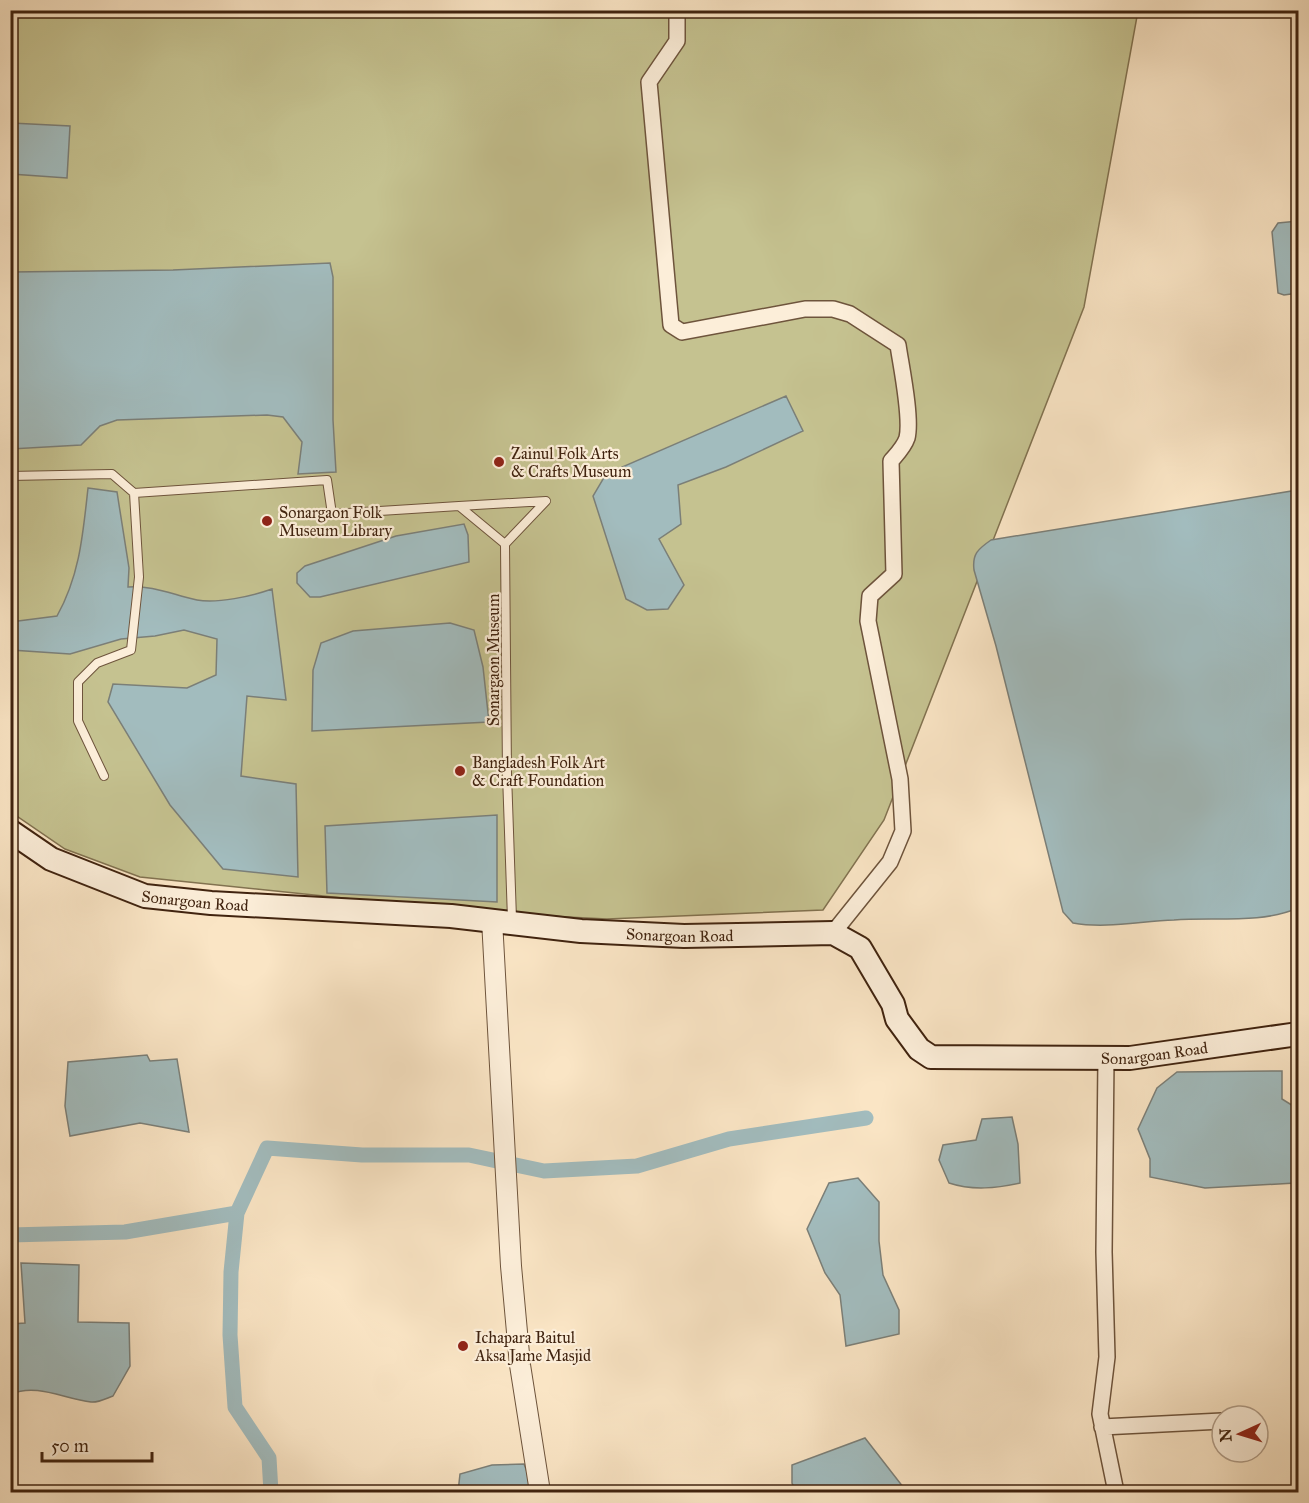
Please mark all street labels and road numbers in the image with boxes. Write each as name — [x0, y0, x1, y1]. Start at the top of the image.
street label: Sonargaon Museum — [484, 593, 504, 726]
street label: Sonargoan Road — [141, 887, 249, 915]
street label: Sonargoan Road — [625, 924, 734, 946]
street label: Sonargoan Road — [1101, 1038, 1209, 1068]

